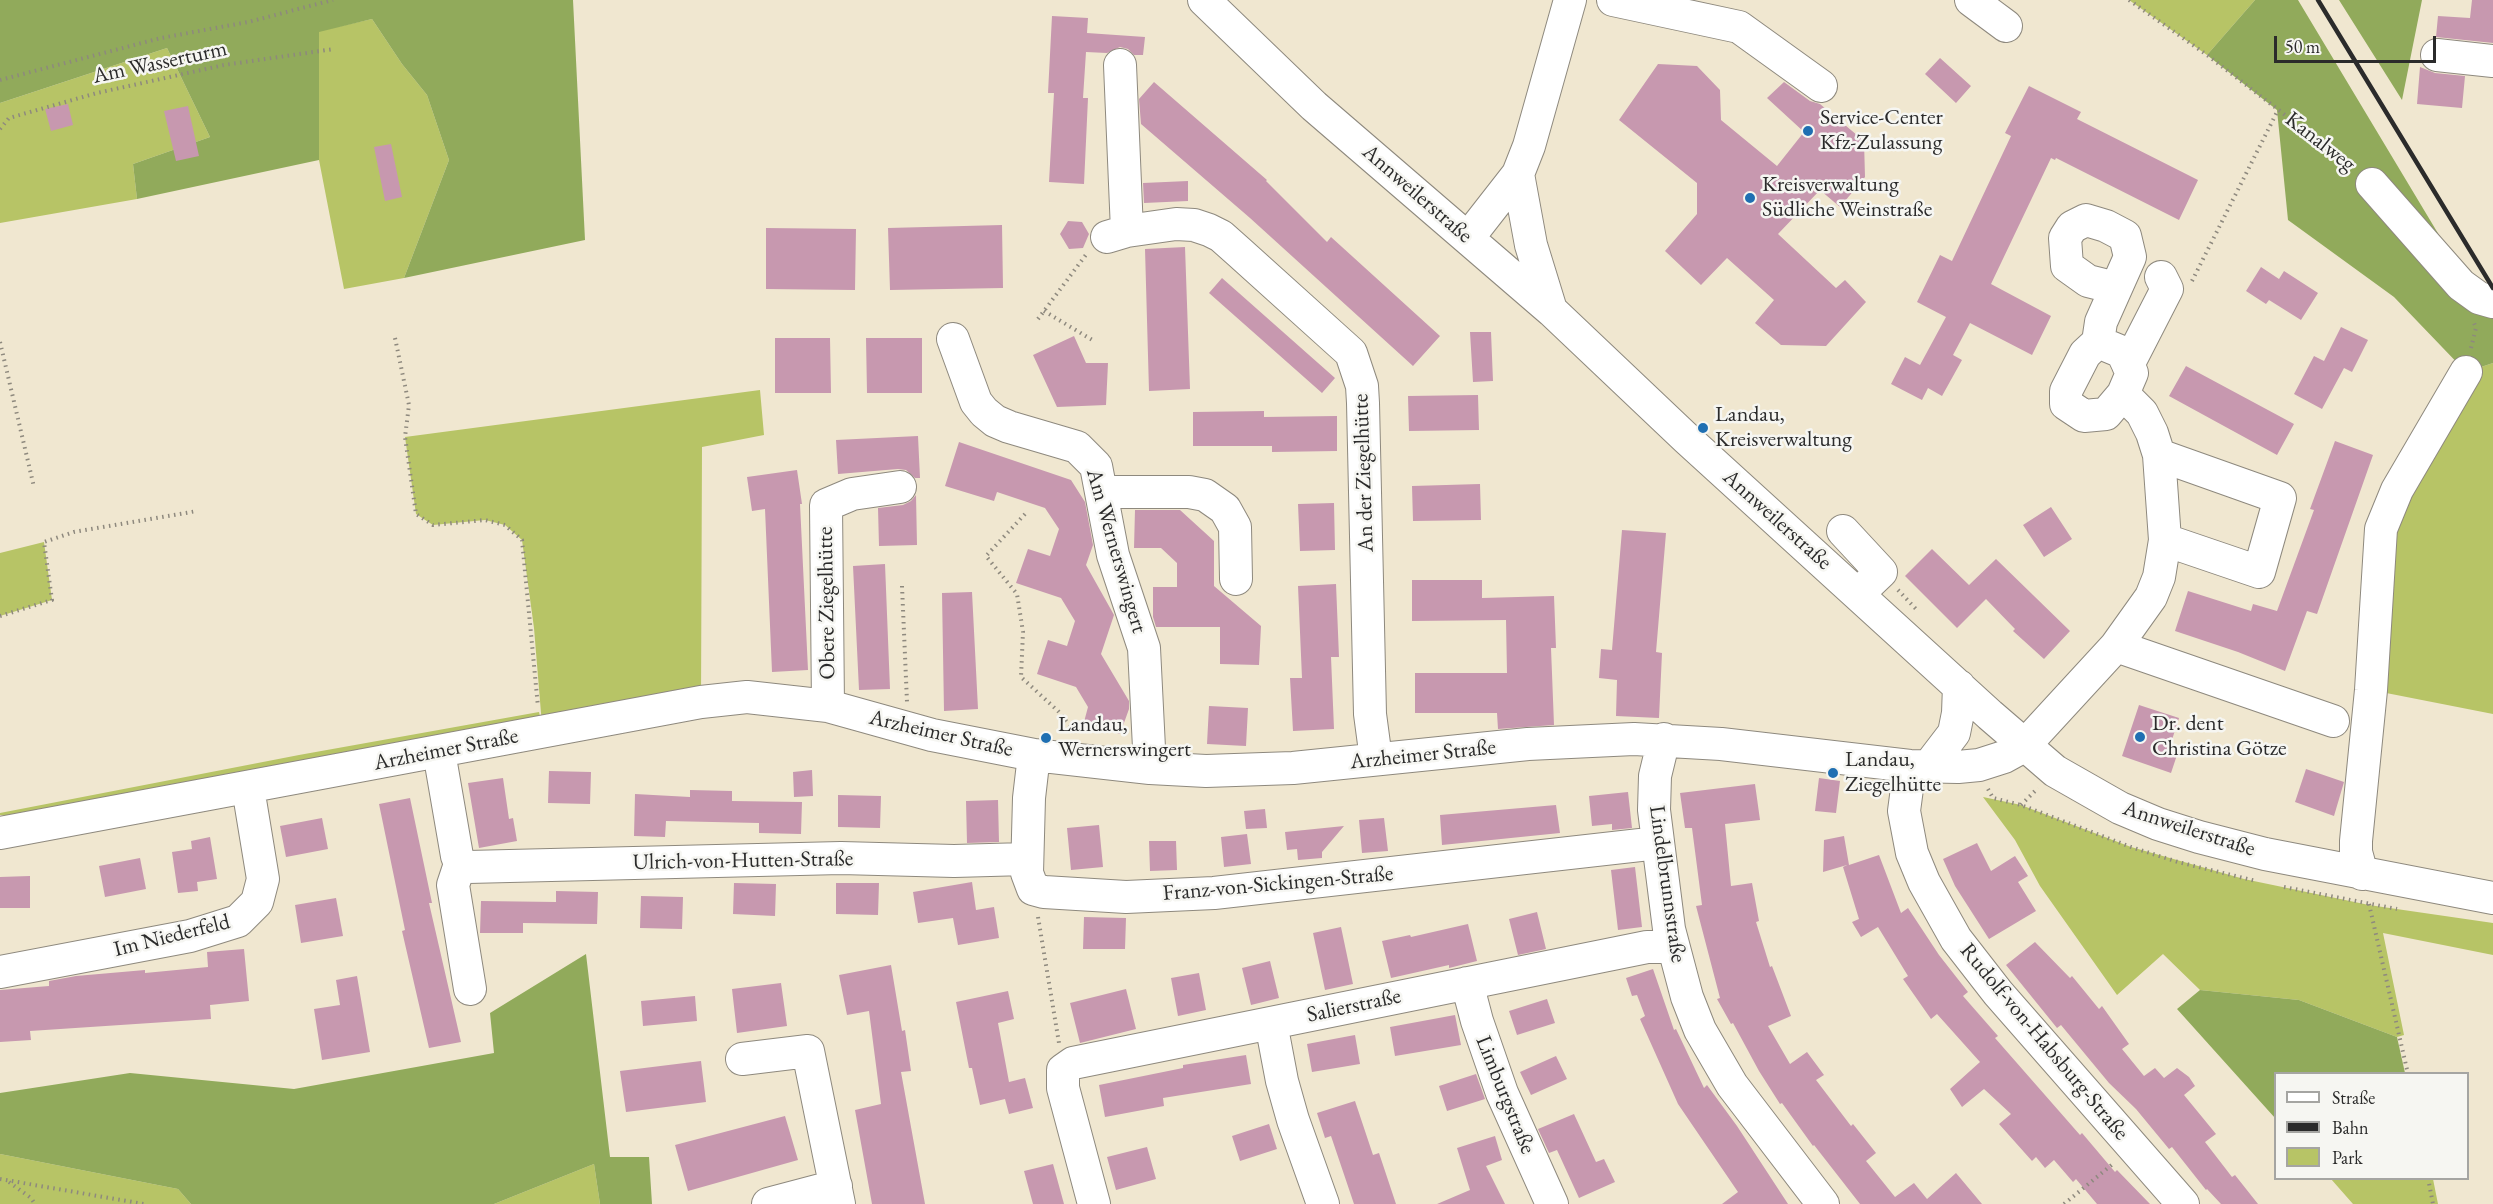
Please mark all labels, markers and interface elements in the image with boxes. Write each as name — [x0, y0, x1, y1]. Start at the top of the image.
scale bar — [2277, 24, 2439, 62]
text: 50 m — [2285, 35, 2320, 58]
street label: Am Wasserturm — [90, 36, 230, 90]
place label: Service-Center Kfz-Zulassung — [1820, 105, 1943, 156]
street label: Kanalweg — [2280, 106, 2360, 178]
marker: Service-Center Kfz-Zulassung — [1801, 124, 1815, 138]
street label: Annweilerstraße — [1356, 139, 1478, 249]
place label: Kreisverwaltung Südliche Weinstraße — [1762, 172, 1932, 224]
marker: Kreisverwaltung Südliche Weinstraße — [1743, 191, 1757, 205]
street label: An der Ziegelhütte — [1348, 393, 1380, 553]
place label: Landau, Kreisverwaltung — [1715, 402, 1852, 454]
marker: Landau, Kreisverwaltung — [1696, 421, 1710, 435]
street label: Annweilerstraße — [1717, 464, 1837, 576]
street label: Am Wernerswingert — [1080, 466, 1152, 636]
street label: Obere Ziegelhütte — [812, 526, 842, 680]
street label: Arzheimer Straße — [867, 705, 1015, 763]
place label: Dr. dent Christina Götze — [2152, 711, 2287, 762]
place label: Landau, Wernerswingert — [1058, 712, 1191, 764]
street label: Arzheimer Straße — [372, 723, 520, 777]
marker: Dr. dent Christina Götze — [2133, 730, 2147, 744]
marker: Landau, Wernerswingert — [1039, 731, 1053, 745]
street label: Arzheimer Straße — [1349, 734, 1497, 776]
place label: Landau, Ziegelhütte — [1845, 747, 1941, 798]
marker: Landau, Ziegelhütte — [1826, 766, 1840, 780]
street label: Annweilerstraße — [2120, 795, 2258, 863]
street label: Lindelbrunnstraße — [1643, 804, 1691, 964]
street label: Ulrich-von-Hutten-Straße — [633, 846, 853, 876]
street label: Franz-von-Sickingen-Straße — [1162, 861, 1394, 907]
street label: Im Niederfeld — [111, 909, 233, 963]
street label: Rudolf-von-Habsburg-Straße — [1954, 938, 2134, 1146]
street label: Salierstraße — [1305, 983, 1403, 1029]
street label: Limburgstraße — [1469, 1032, 1541, 1158]
legend — [2274, 1072, 2469, 1180]
text: Straße — [2332, 1086, 2375, 1109]
text: Bahn — [2332, 1116, 2369, 1139]
text: Park — [2332, 1146, 2363, 1169]

